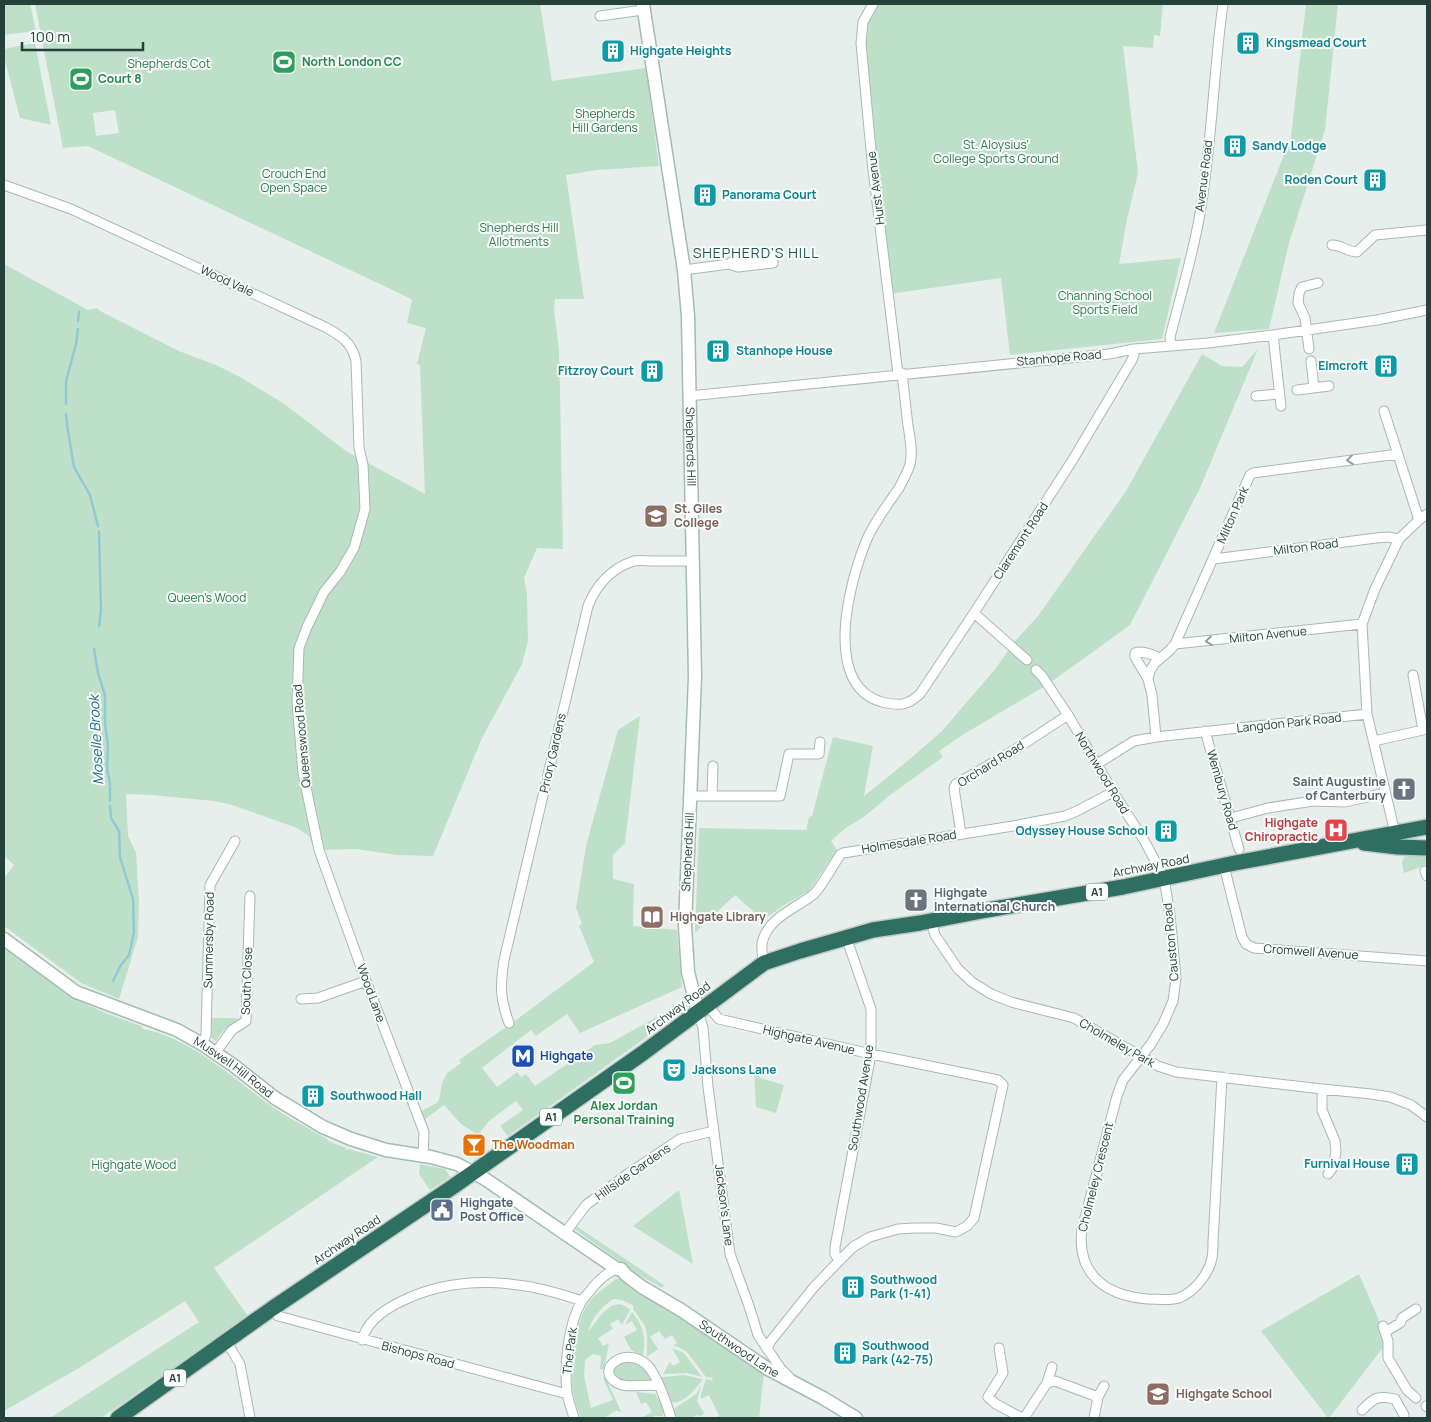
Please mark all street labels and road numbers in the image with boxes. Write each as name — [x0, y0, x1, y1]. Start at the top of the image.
street label: Avenue Road — [1191, 139, 1216, 213]
street label: Hurst Avenue — [863, 150, 888, 226]
street label: Wood Vale — [198, 261, 257, 300]
street label: Stanhope Road — [1016, 345, 1102, 370]
street label: Shepherds Hill — [682, 407, 700, 486]
street label: Milton Park — [1212, 483, 1253, 546]
street label: Claremont Road — [989, 499, 1052, 583]
street label: Milton Road — [1272, 534, 1339, 559]
street label: Milton Avenue — [1228, 622, 1308, 647]
street label: Queenswood Road — [289, 684, 315, 789]
street label: Langdon Park Road — [1236, 709, 1342, 736]
street label: Priory Gardens — [535, 711, 570, 794]
street label: Northwood Road — [1071, 729, 1134, 817]
street label: Orchard Road — [954, 736, 1027, 791]
street label: Wembury Road — [1203, 748, 1242, 832]
street label: Shepherds Hill — [677, 812, 698, 892]
street label: Holmesdale Road — [860, 826, 958, 857]
street label: Archway Road — [1111, 850, 1191, 881]
road number: A1 — [1086, 884, 1108, 900]
street label: Summersby Road — [199, 892, 218, 988]
street label: Causton Road — [1159, 902, 1182, 982]
street label: Cromwell Avenue — [1263, 940, 1359, 963]
street label: South Close — [237, 947, 256, 1015]
street label: Wood Lane — [353, 961, 390, 1024]
street label: Archway Road — [641, 977, 714, 1038]
street label: Cholmeley Park — [1076, 1014, 1159, 1072]
street label: Highgate Avenue — [761, 1021, 857, 1058]
street label: Muswell Hill Road — [191, 1032, 277, 1102]
street label: Southwood Avenue — [844, 1044, 877, 1152]
road number: A1 — [540, 1108, 562, 1126]
street label: Cholmeley Crescent — [1074, 1120, 1117, 1234]
street label: Hillside Gardens — [591, 1139, 674, 1204]
street label: Jackson's Lane — [711, 1163, 738, 1247]
street label: Archway Road — [310, 1211, 384, 1268]
street label: Southwood Lane — [696, 1316, 782, 1381]
street label: The Park — [558, 1325, 581, 1376]
street label: Bishops Road — [380, 1337, 456, 1372]
road number: A1 — [164, 1370, 186, 1386]

